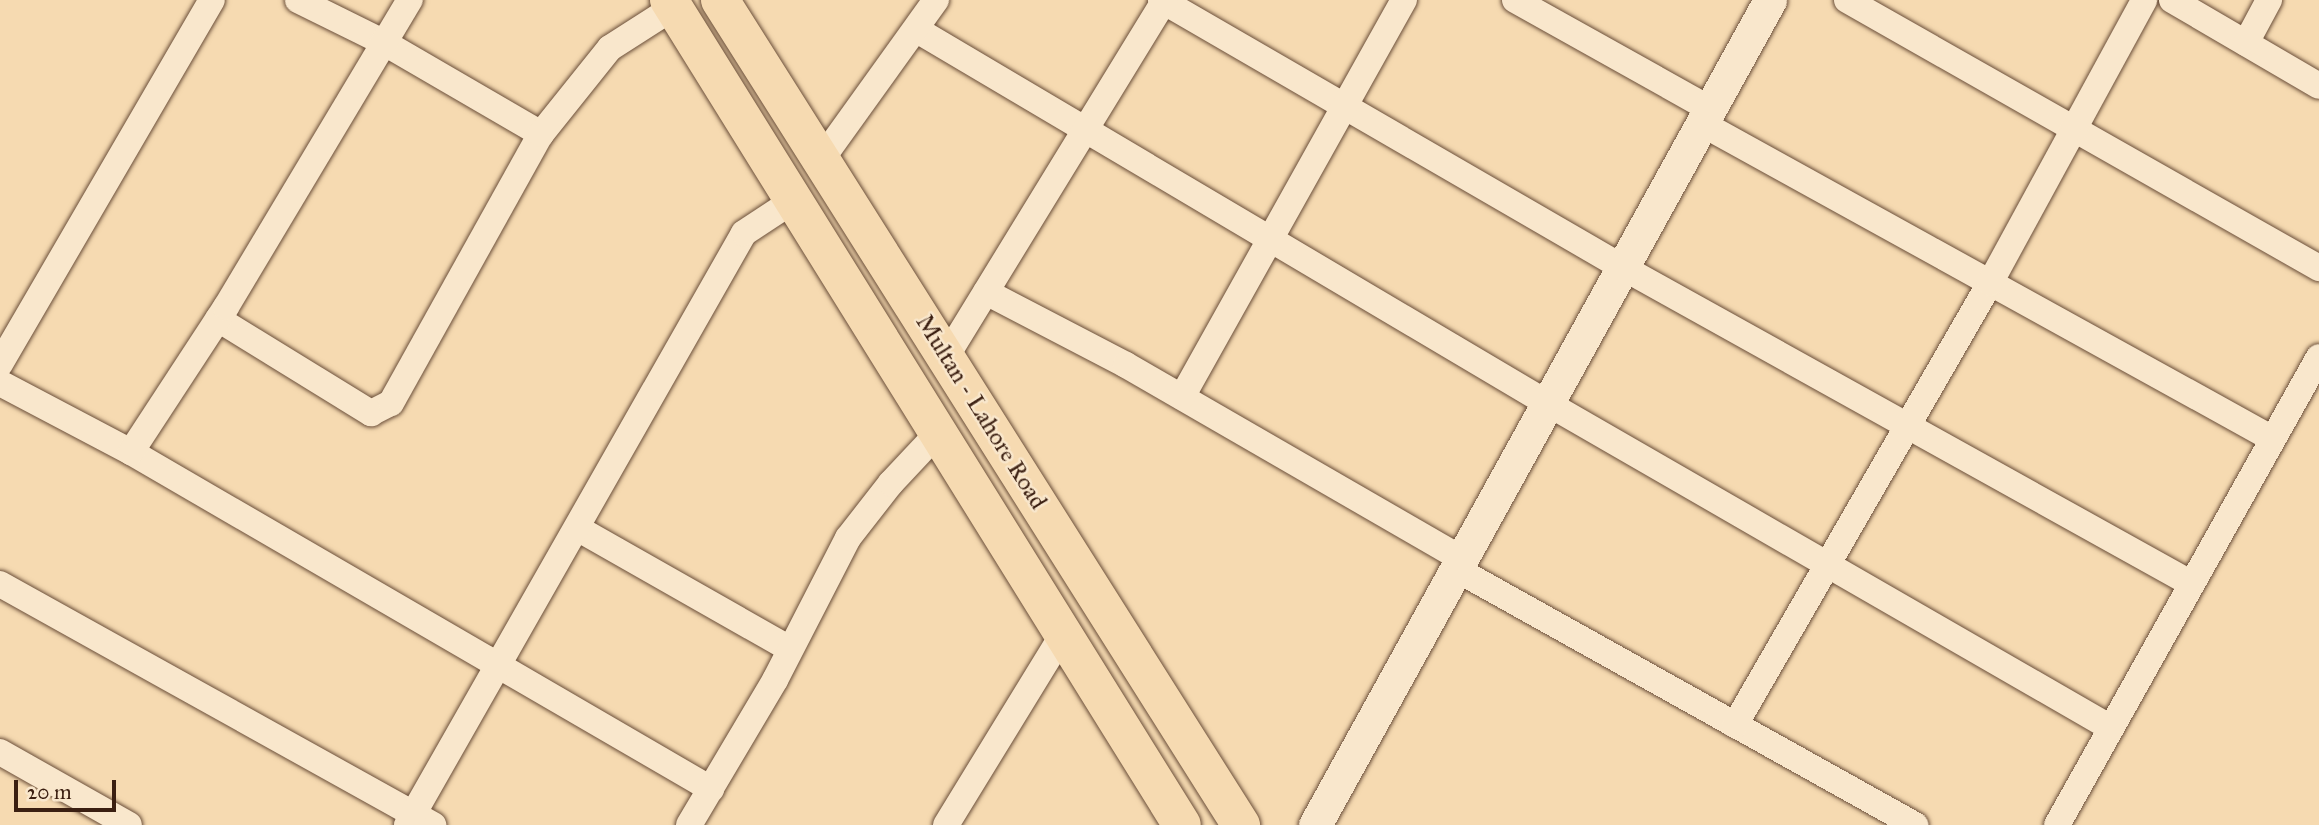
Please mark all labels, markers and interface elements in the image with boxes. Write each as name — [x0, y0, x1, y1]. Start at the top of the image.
street label: Multan - Lahore Road — [909, 309, 1053, 515]
scale bar — [18, 766, 119, 810]
text: 20 m — [27, 779, 72, 805]

